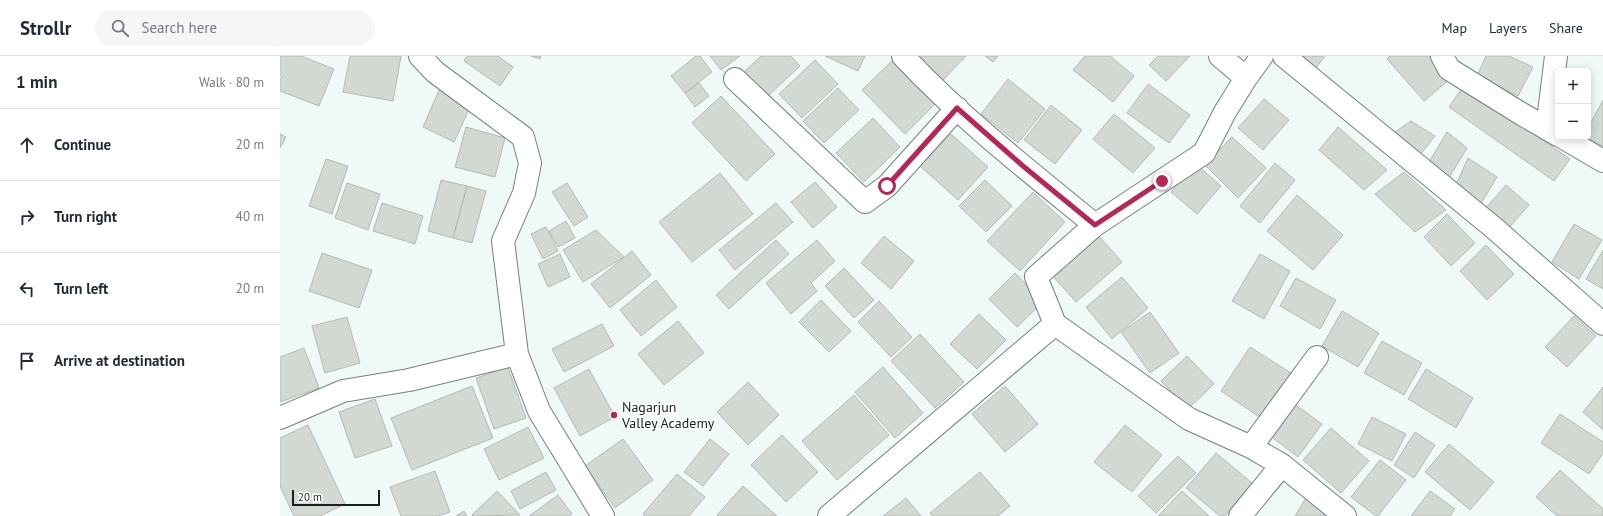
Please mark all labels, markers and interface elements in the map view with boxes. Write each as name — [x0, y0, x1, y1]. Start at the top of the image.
search box — [95, 10, 375, 46]
text: Strollr — [20, 16, 71, 40]
icon: search — [109, 17, 131, 39]
text: Search here — [141, 18, 217, 37]
text: Map — [1441, 19, 1467, 37]
text: Layers — [1489, 19, 1527, 37]
text: Share — [1549, 19, 1583, 37]
map controls — [1555, 68, 1591, 140]
button: + — [1555, 68, 1591, 104]
text: 1 min — [16, 71, 57, 93]
text: Walk · 80 m — [199, 74, 264, 91]
button: − — [1555, 104, 1591, 140]
icon: ahead — [16, 134, 38, 156]
text: Continue — [54, 135, 111, 154]
text: 20 m — [236, 136, 264, 153]
route end — [1153, 172, 1171, 190]
route start — [878, 177, 896, 195]
icon: right — [16, 206, 38, 228]
text: Turn right — [54, 207, 117, 226]
text: 40 m — [236, 208, 264, 225]
icon: left — [16, 278, 38, 300]
text: Turn left — [54, 279, 108, 298]
text: 20 m — [236, 280, 264, 297]
icon: arrive — [16, 350, 38, 372]
text: Arrive at destination — [54, 351, 185, 370]
place label: Nagarjun Valley Academy — [621, 398, 715, 432]
marker: Nagarjun Valley Academy — [609, 410, 619, 420]
scale bar — [292, 488, 380, 507]
text: 20 m — [298, 490, 322, 504]

